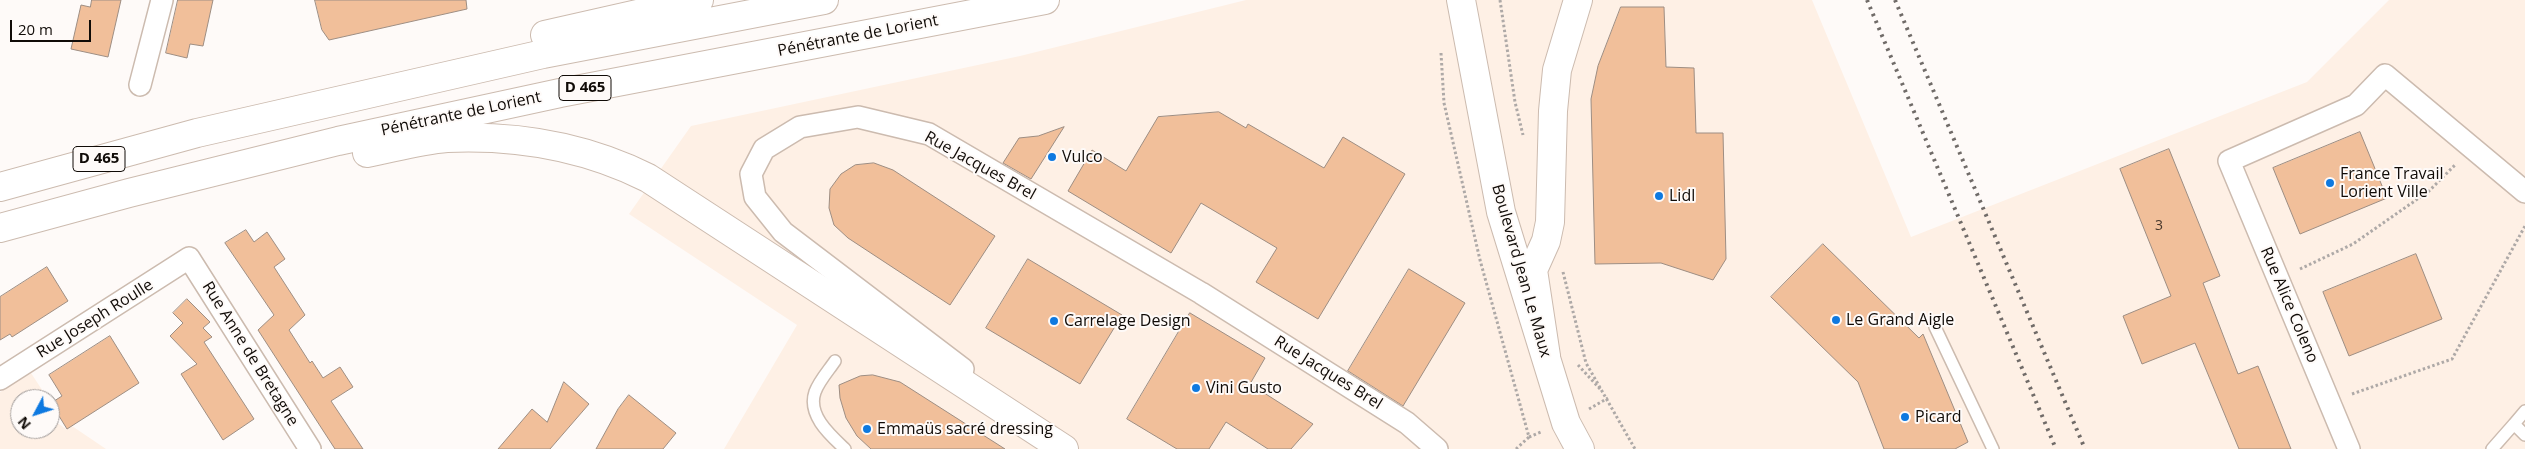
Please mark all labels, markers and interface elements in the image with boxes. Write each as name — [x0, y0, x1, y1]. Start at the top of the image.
scale bar — [12, 10, 94, 42]
street label: Pénétrante de Lorient — [776, 11, 940, 61]
text: 20 m — [18, 19, 53, 39]
road number: D 465 — [559, 76, 611, 100]
street label: Pénétrante de Lorient — [379, 88, 543, 140]
street label: Rue Jacques Brel — [921, 128, 1039, 204]
road number: D 465 — [73, 146, 125, 172]
place label: Vulco — [1062, 147, 1103, 167]
marker: Vulco — [1046, 151, 1058, 163]
place label: France Travail Lorient Ville — [2340, 164, 2444, 202]
marker: France Travail Lorient Ville — [2324, 177, 2336, 189]
street label: Boulevard Jean Le Maux — [1487, 182, 1555, 360]
place label: Lidl — [1669, 186, 1695, 206]
marker: Lidl — [1653, 190, 1665, 202]
house number: 3 — [2155, 218, 2163, 234]
street label: Rue Alice Coleno — [2256, 244, 2322, 366]
street label: Rue Joseph Roulle — [33, 275, 157, 363]
street label: Rue Anne de Bretagne — [198, 278, 302, 430]
place label: Le Grand Aigle — [1846, 310, 1954, 330]
place label: Carrelage Design — [1064, 311, 1191, 331]
marker: Le Grand Aigle — [1830, 314, 1842, 326]
marker: Carrelage Design — [1048, 315, 1060, 327]
street label: Rue Jacques Brel — [1270, 332, 1386, 414]
place label: Vini Gusto — [1206, 378, 1282, 398]
marker: Vini Gusto — [1190, 382, 1202, 394]
north arrow — [10, 389, 60, 439]
place label: Picard — [1915, 407, 1962, 427]
marker: Picard — [1899, 411, 1911, 423]
text: N — [13, 413, 35, 434]
place label: Emmaüs sacré dressing — [877, 419, 1053, 439]
marker: Emmaüs sacré dressing — [861, 423, 873, 435]

